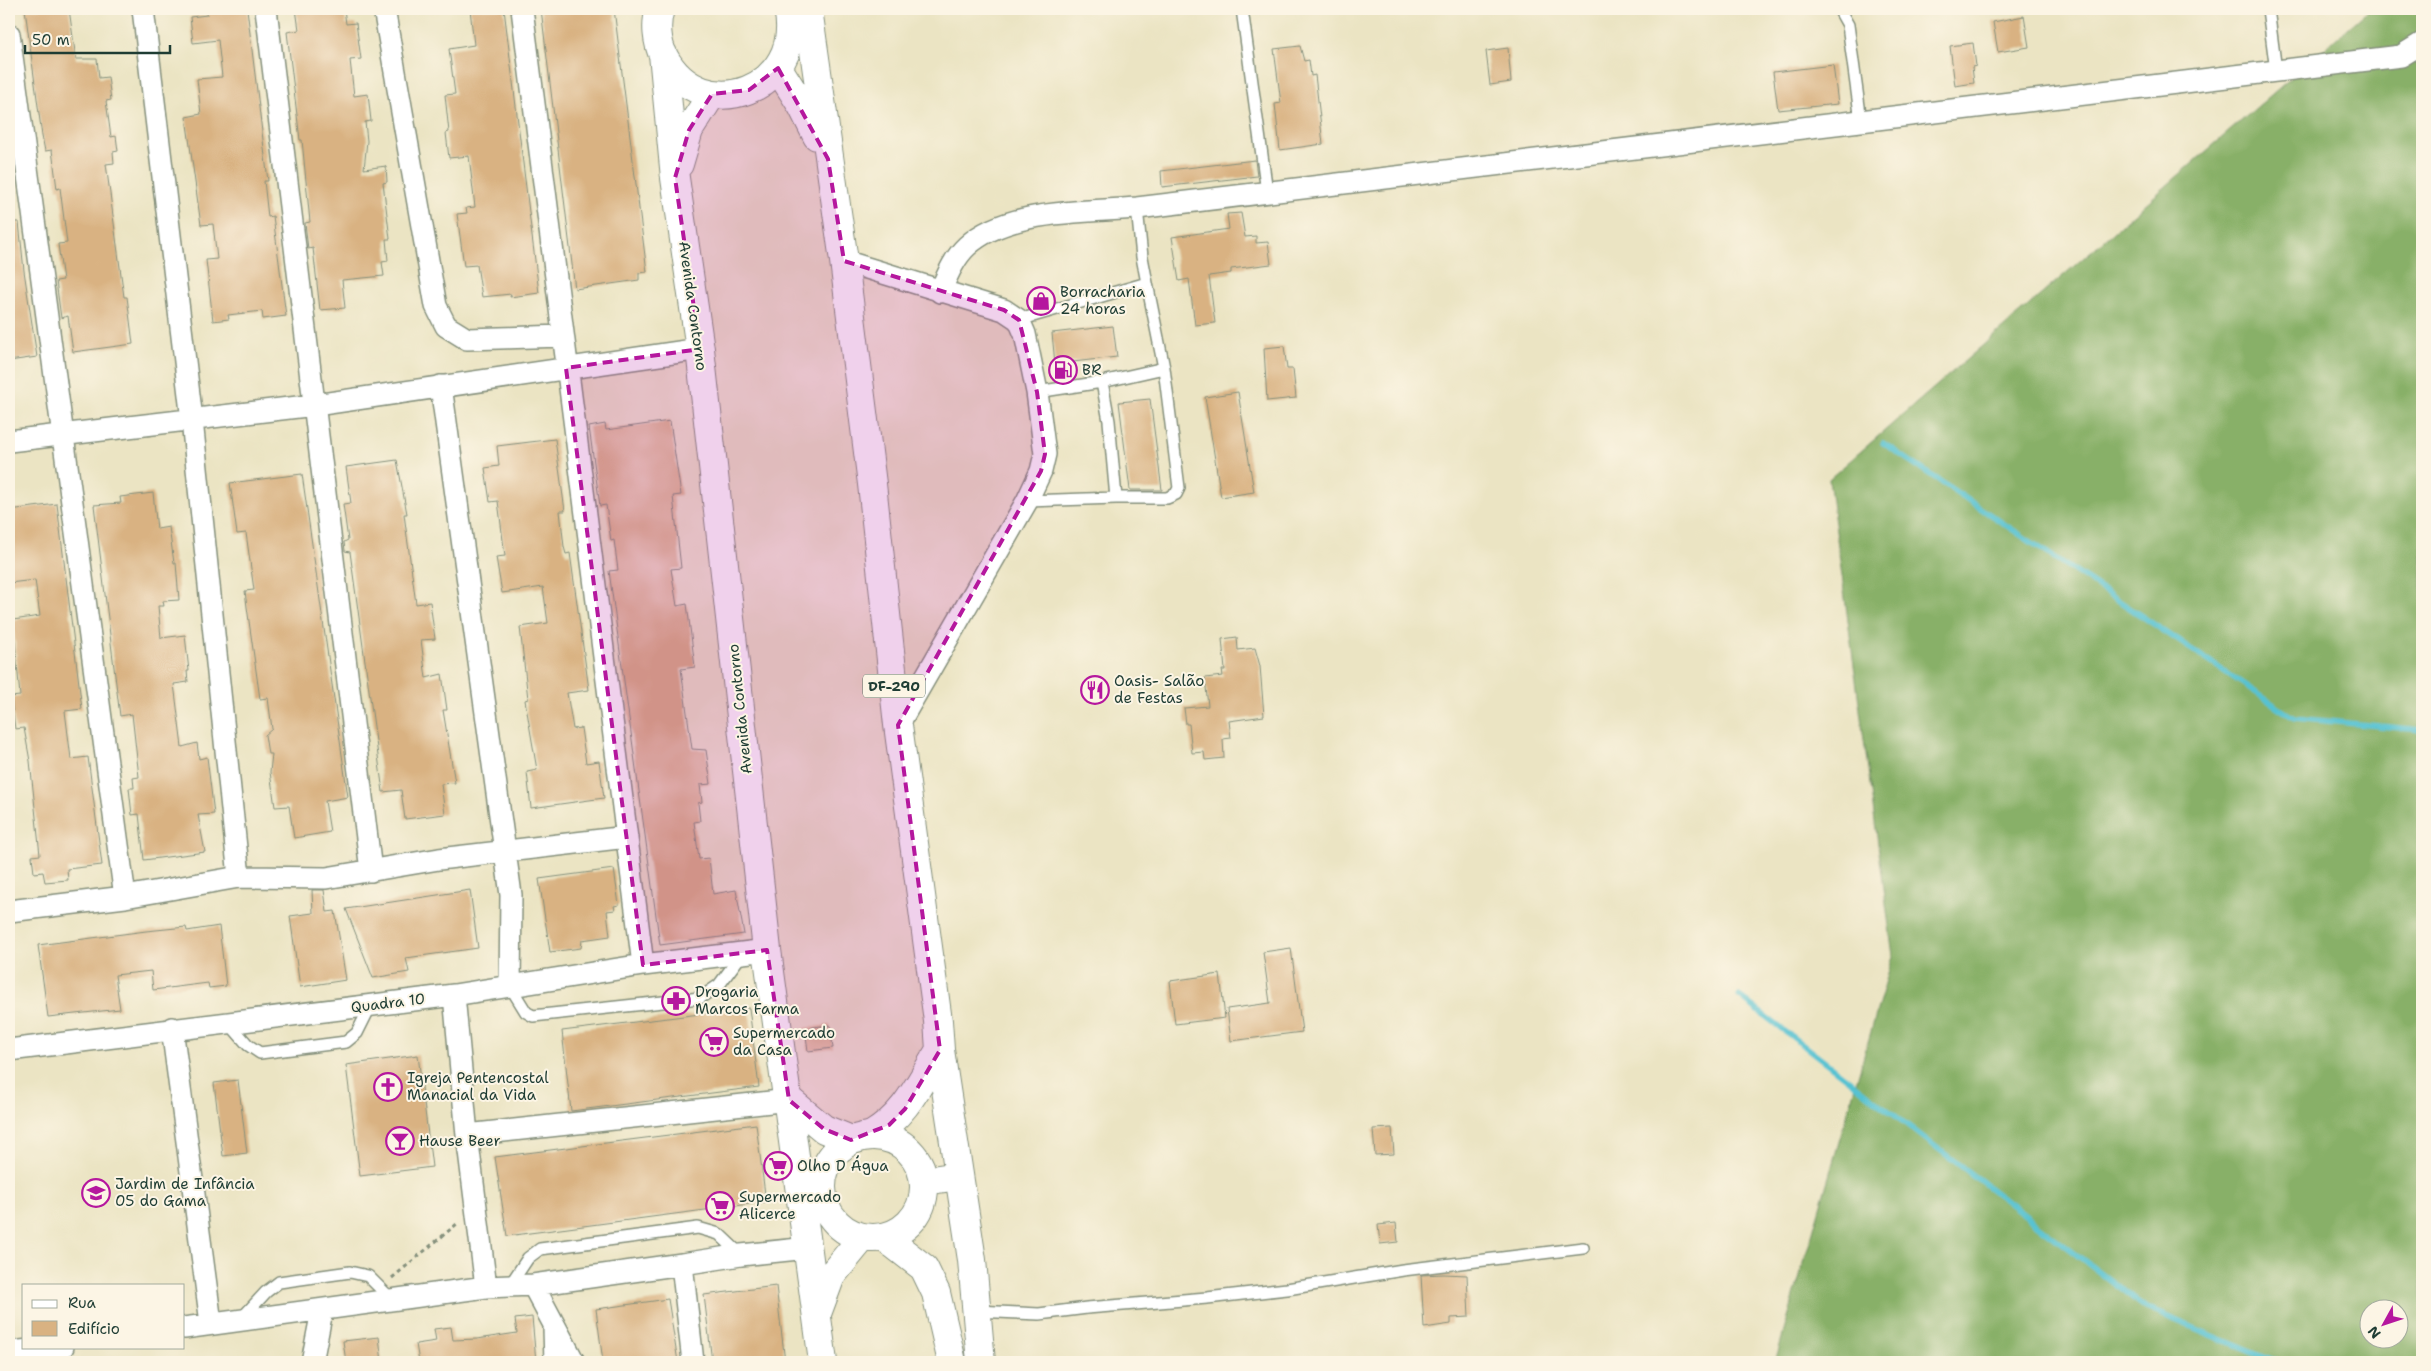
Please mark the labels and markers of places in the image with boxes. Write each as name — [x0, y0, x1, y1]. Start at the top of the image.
place label: Borracharia 24 horas — [1060, 282, 1146, 319]
shop icon: Borracharia 24 horas — [1026, 286, 1056, 316]
fuel station icon: BR — [1048, 355, 1078, 385]
place label: BR — [1082, 360, 1102, 380]
place label: Oasis- Salão de Festas — [1114, 671, 1204, 708]
restaurant icon: Oasis- Salão de Festas — [1080, 675, 1110, 705]
place label: Drogaria Marcos Farma — [695, 982, 800, 1019]
pharmacy icon: Drogaria Marcos Farma — [661, 986, 691, 1016]
place label: Supermercado da Casa — [733, 1023, 835, 1060]
supermarket icon: Supermercado da Casa — [699, 1027, 729, 1057]
place label: Igreja Pentencostal Manacial da Vida — [407, 1068, 549, 1105]
church icon: Igreja Pentencostal Manacial da Vida — [373, 1072, 403, 1102]
bar icon: Hause Beer — [385, 1126, 415, 1156]
place label: Hause Beer — [419, 1131, 501, 1151]
supermarket icon: Olho D Água — [763, 1151, 793, 1181]
place label: Olho D Água — [797, 1155, 889, 1176]
place label: Jardim de Infância 05 do Gama — [115, 1174, 255, 1211]
school or university icon: Jardim de Infância 05 do Gama — [81, 1178, 111, 1208]
place label: Supermercado Alicerce — [739, 1187, 841, 1224]
supermarket icon: Supermercado Alicerce — [705, 1191, 735, 1221]

